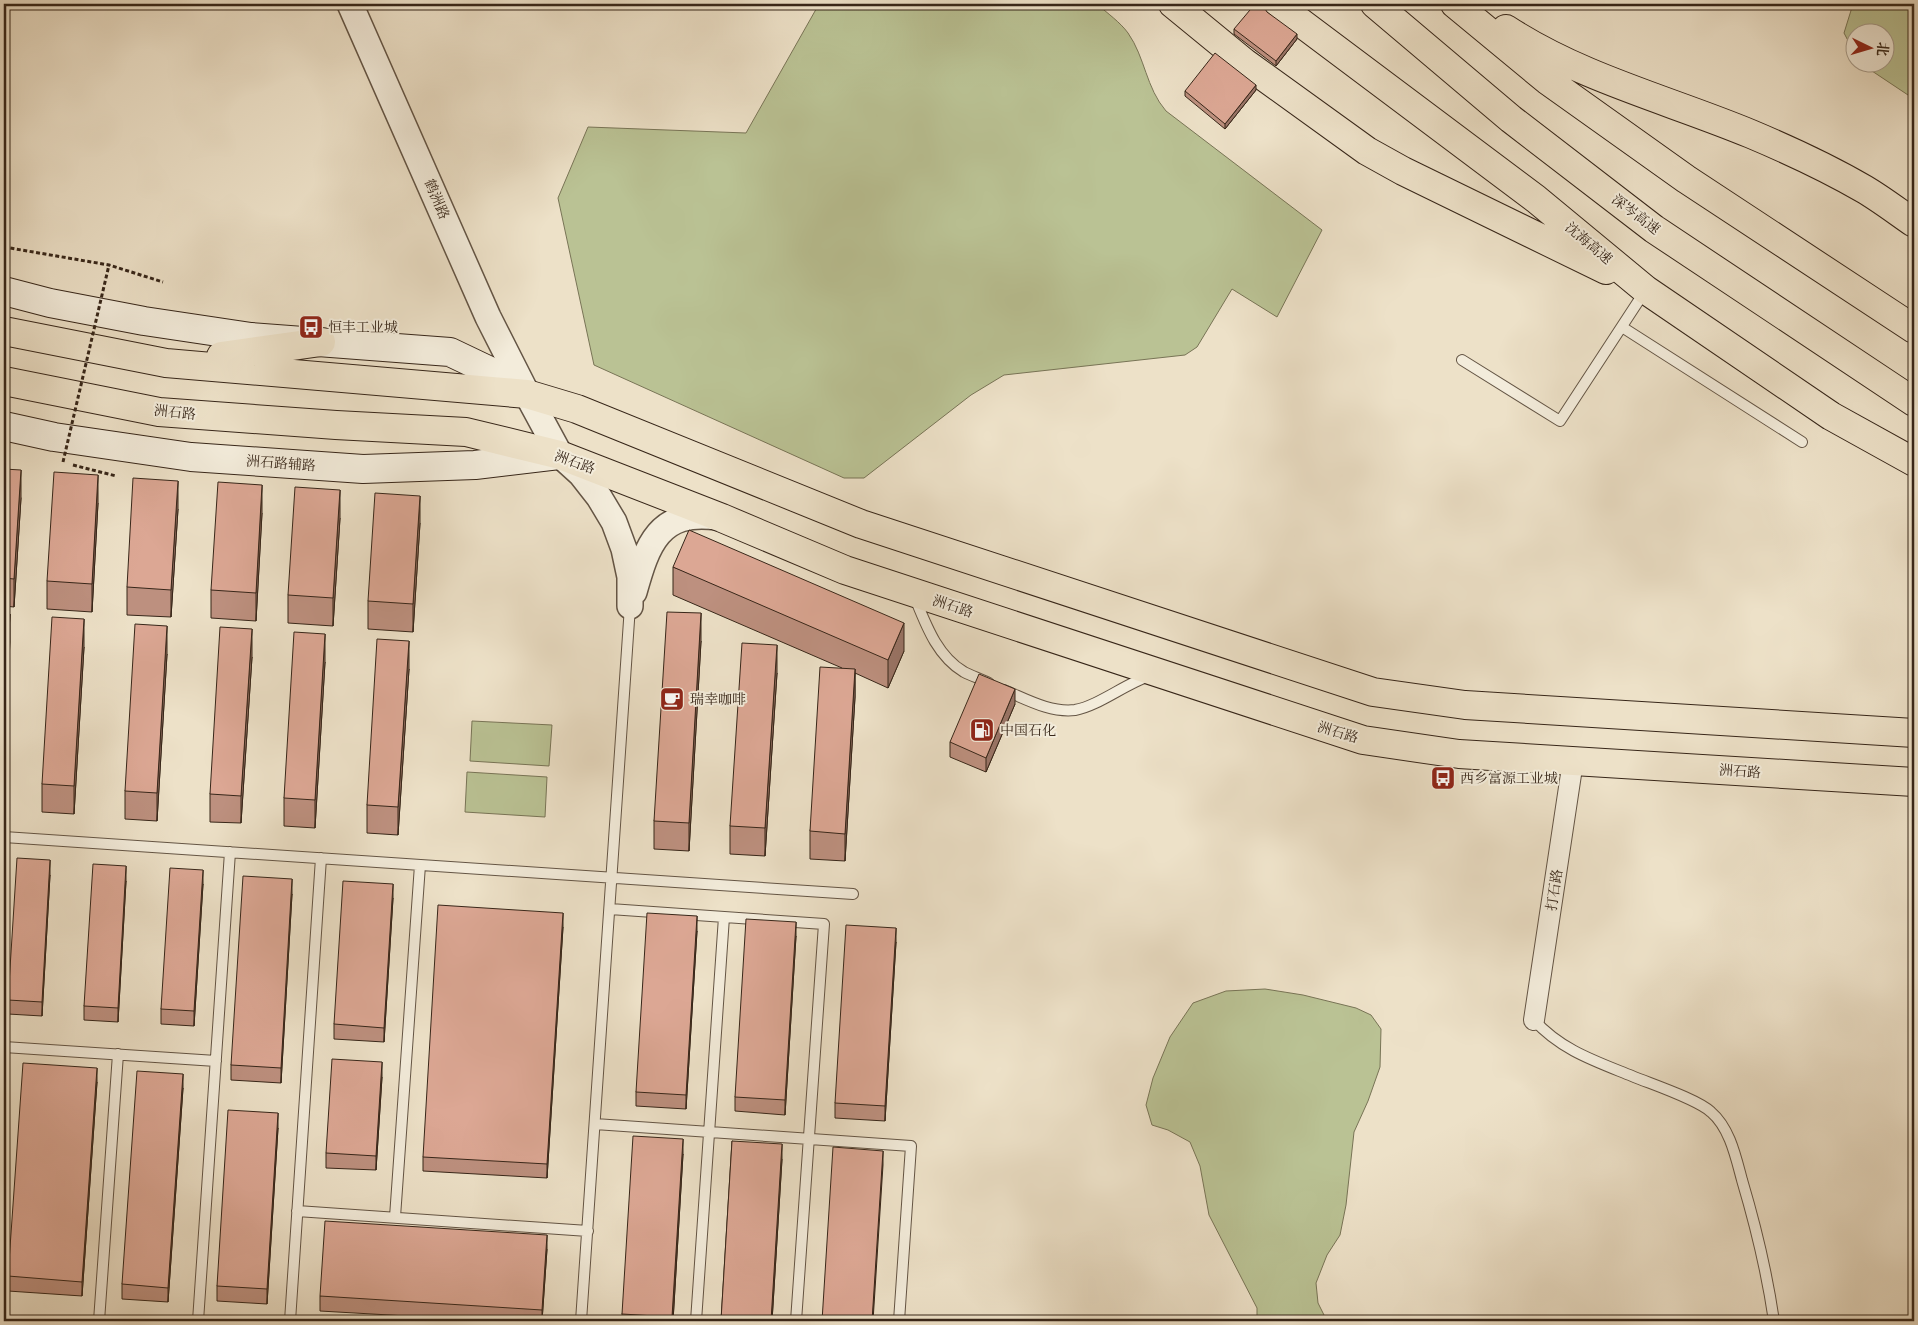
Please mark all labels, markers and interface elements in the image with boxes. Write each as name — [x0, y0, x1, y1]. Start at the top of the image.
north arrow — [1846, 22, 1896, 72]
text: 北 — [1872, 41, 1892, 57]
street label: 鹤洲路 — [420, 177, 453, 222]
street label: 深岑高速 — [1608, 191, 1663, 239]
street label: 沈海高速 — [1561, 219, 1616, 269]
bus stop icon: 恒丰工业城 — [298, 314, 324, 340]
place label: 恒丰工业城 — [328, 319, 398, 337]
street label: 洲石路 — [153, 402, 197, 424]
street label: 洲石路 — [552, 447, 597, 479]
street label: 洲石路辅路 — [245, 453, 316, 475]
street label: 洲石路 — [930, 592, 975, 622]
cafe icon: 瑞幸咖啡 — [659, 686, 685, 712]
place label: 瑞幸咖啡 — [690, 691, 746, 709]
fuel station icon: 中国石化 — [969, 717, 995, 743]
street label: 洲石路 — [1315, 718, 1360, 748]
place label: 中国石化 — [1000, 722, 1056, 740]
street label: 洲石路 — [1718, 762, 1762, 782]
bus stop icon: 西乡富源工业城 — [1430, 765, 1456, 791]
place label: 西乡富源工业城 — [1460, 770, 1558, 788]
street label: 打石路 — [1543, 868, 1567, 912]

